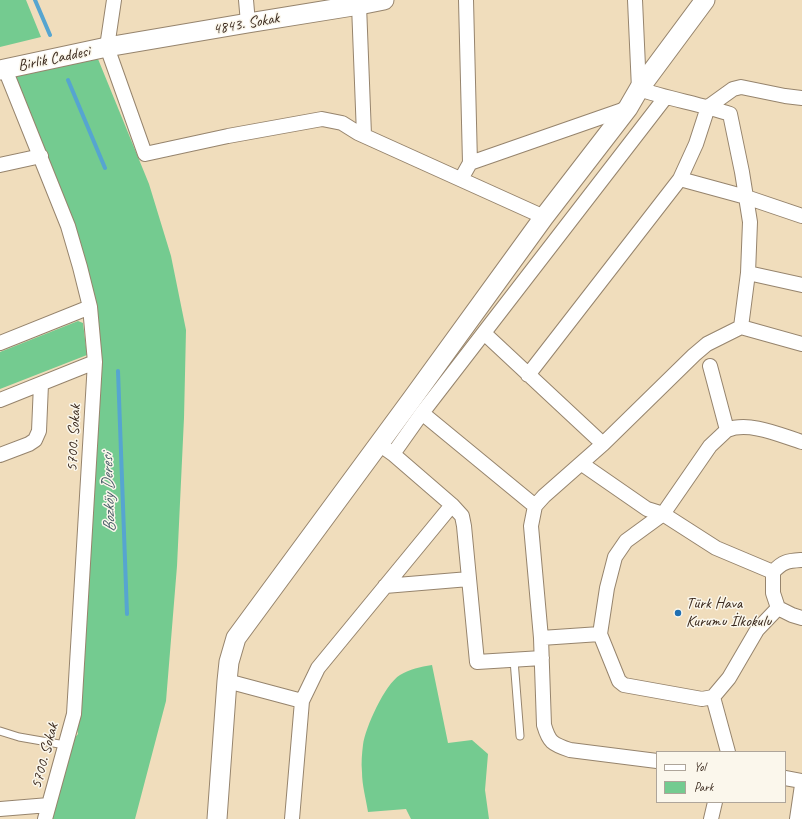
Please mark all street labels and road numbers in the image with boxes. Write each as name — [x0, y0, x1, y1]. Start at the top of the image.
street label: 4843. Sokak — [211, 9, 281, 39]
street label: Birlik Caddesi — [16, 42, 92, 76]
street label: 5700. Sokak — [63, 404, 85, 472]
street label: 5700. Sokak — [27, 721, 63, 791]

